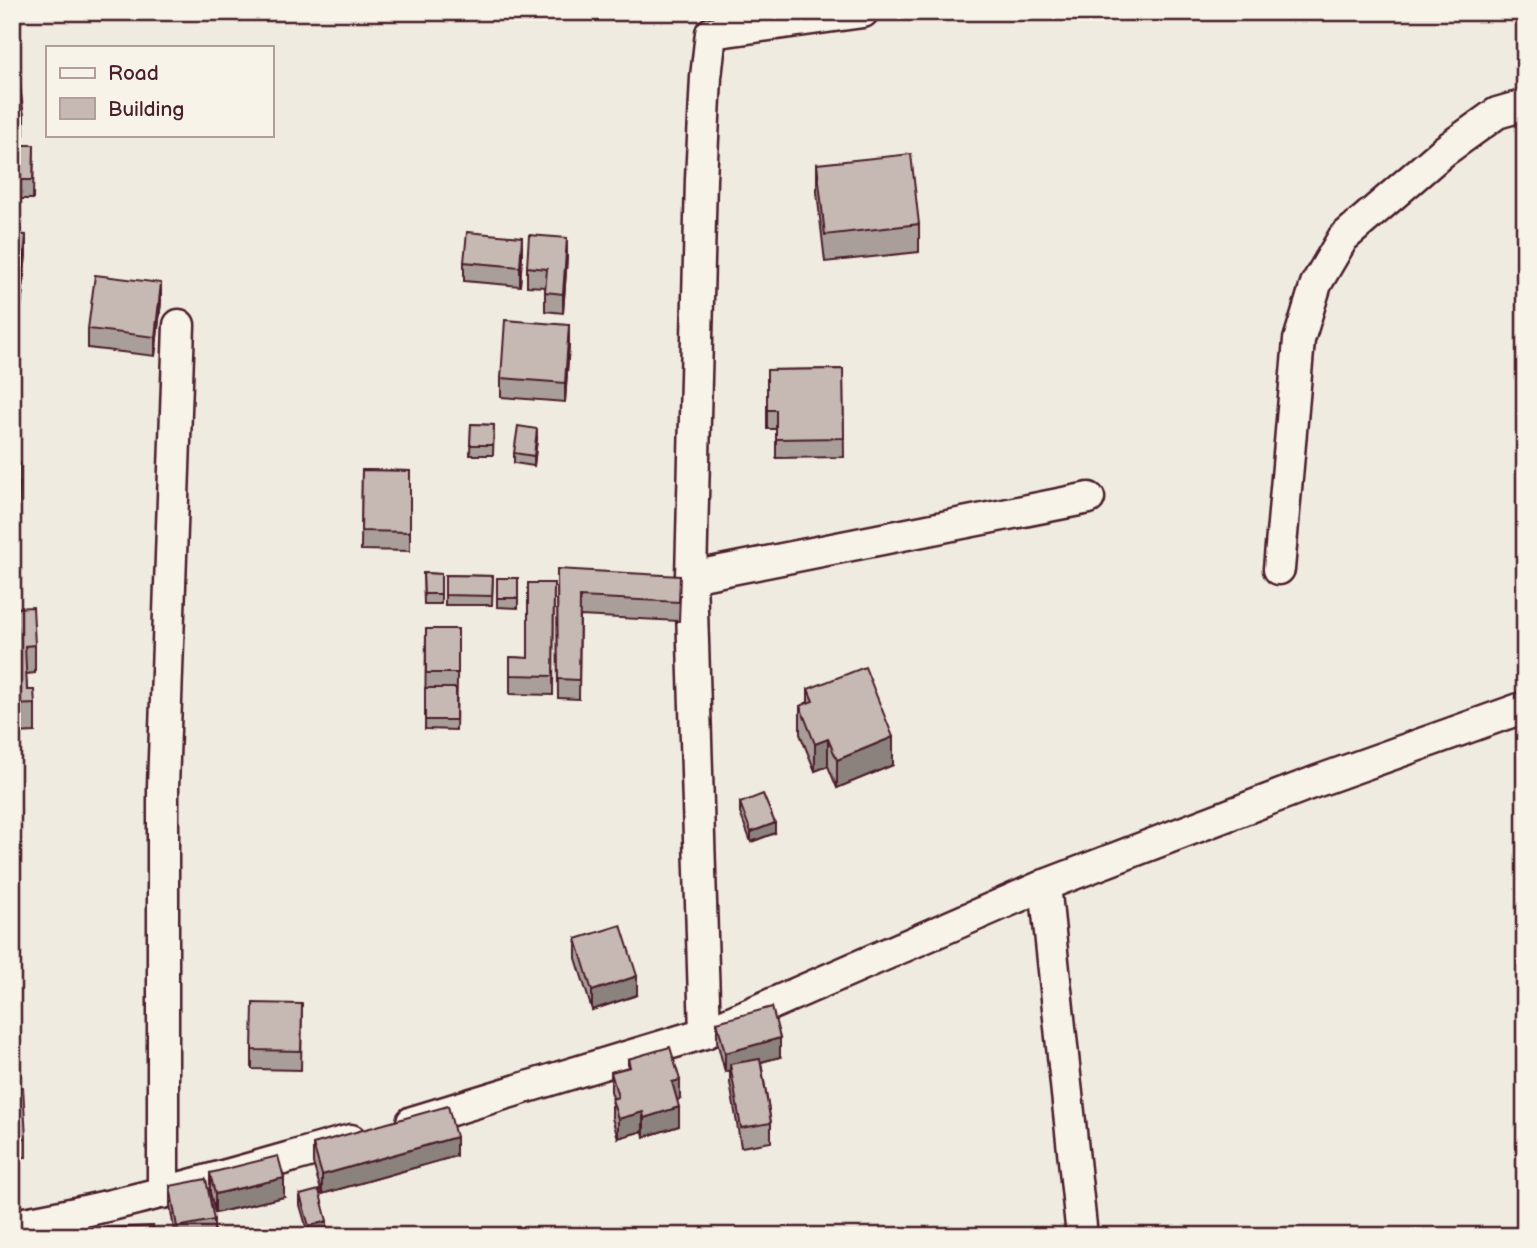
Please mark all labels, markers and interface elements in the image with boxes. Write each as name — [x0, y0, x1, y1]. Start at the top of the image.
legend — [46, 46, 273, 136]
text: Road — [108, 61, 159, 86]
text: Building — [108, 97, 184, 122]

